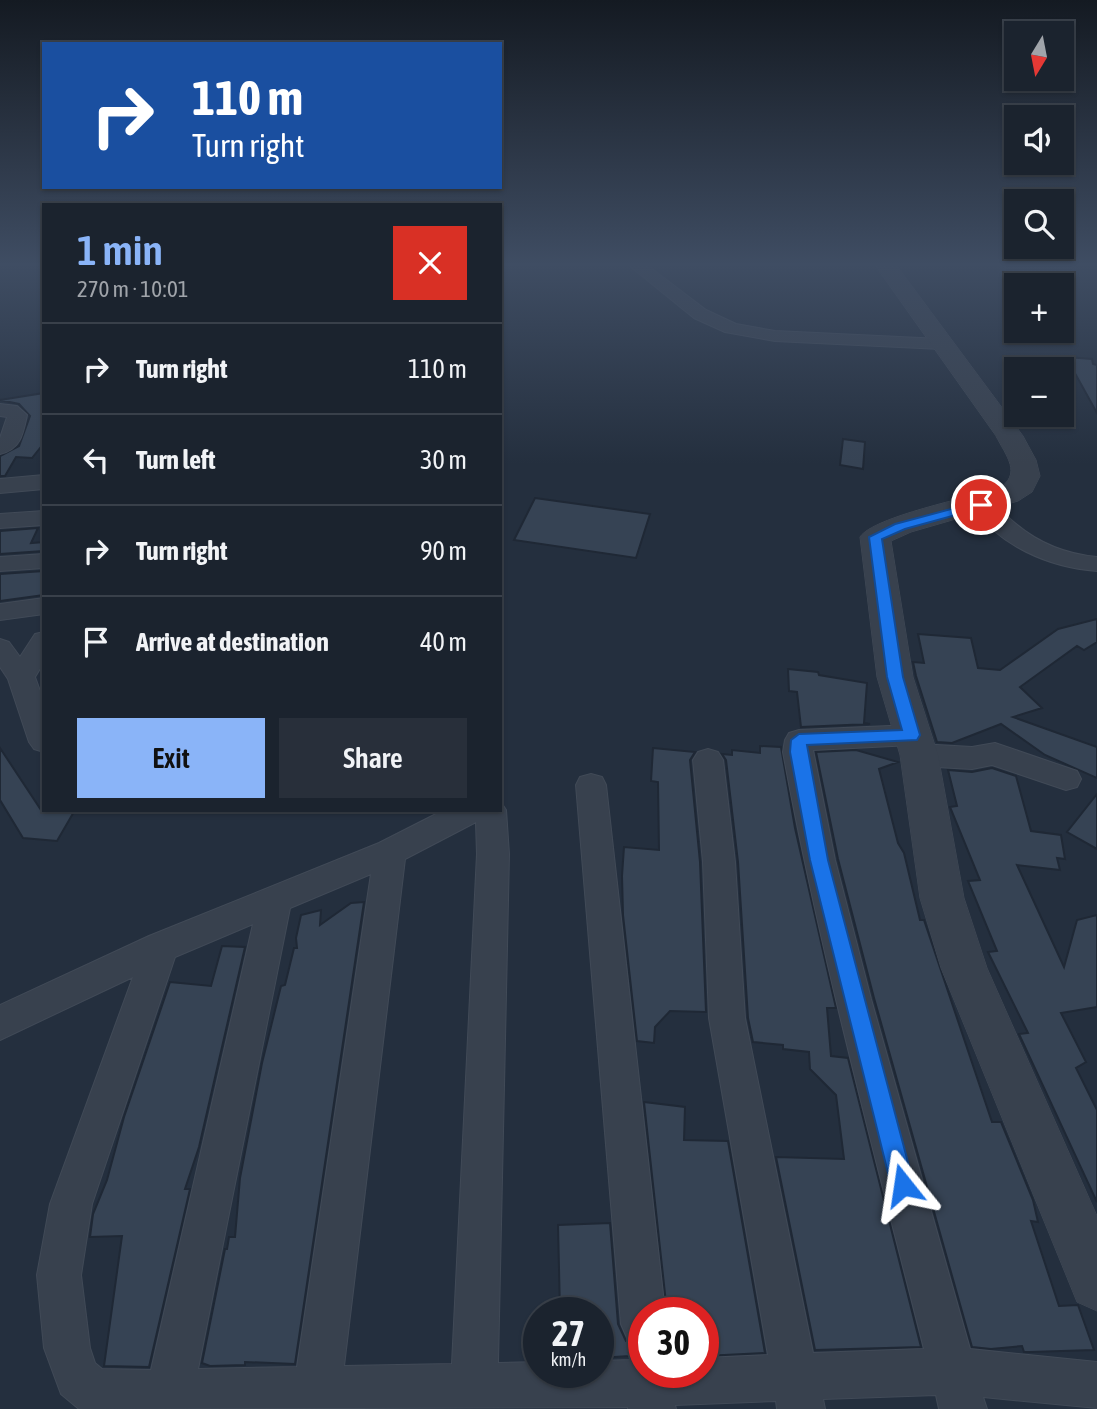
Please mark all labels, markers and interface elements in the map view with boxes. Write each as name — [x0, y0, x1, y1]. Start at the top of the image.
north arrow — [1004, 21, 1074, 91]
map controls — [1004, 21, 1074, 427]
text: 110 m — [192, 69, 303, 125]
icon: right — [77, 70, 168, 161]
button: sound — [1004, 105, 1074, 175]
text: Turn right — [192, 127, 305, 164]
button: search — [1004, 189, 1074, 259]
text: 1 min — [77, 226, 163, 274]
button: close — [393, 226, 467, 300]
button: + — [1004, 273, 1074, 343]
text: 270 m · 10:01 — [77, 276, 189, 302]
icon: right — [77, 350, 115, 388]
text: Turn right — [136, 354, 227, 384]
text: 110 m — [408, 354, 467, 384]
button: − — [1004, 357, 1074, 427]
icon: left — [77, 441, 115, 479]
text: Turn left — [136, 445, 216, 475]
text: 30 m — [420, 445, 467, 475]
pin — [951, 475, 1011, 535]
icon: arrive — [962, 486, 1000, 524]
icon: right — [77, 532, 115, 570]
text: Turn right — [136, 536, 227, 566]
text: 90 m — [420, 536, 467, 566]
icon: arrive — [77, 623, 115, 661]
text: Arrive at destination — [136, 627, 329, 657]
text: 40 m — [420, 627, 467, 657]
button: Exit — [77, 718, 265, 798]
button: Share — [279, 718, 467, 798]
position arrow — [866, 1148, 940, 1222]
speed limit sign: 30 — [628, 1297, 719, 1388]
text: 27 — [552, 1313, 585, 1353]
text: km/h — [551, 1349, 586, 1370]

